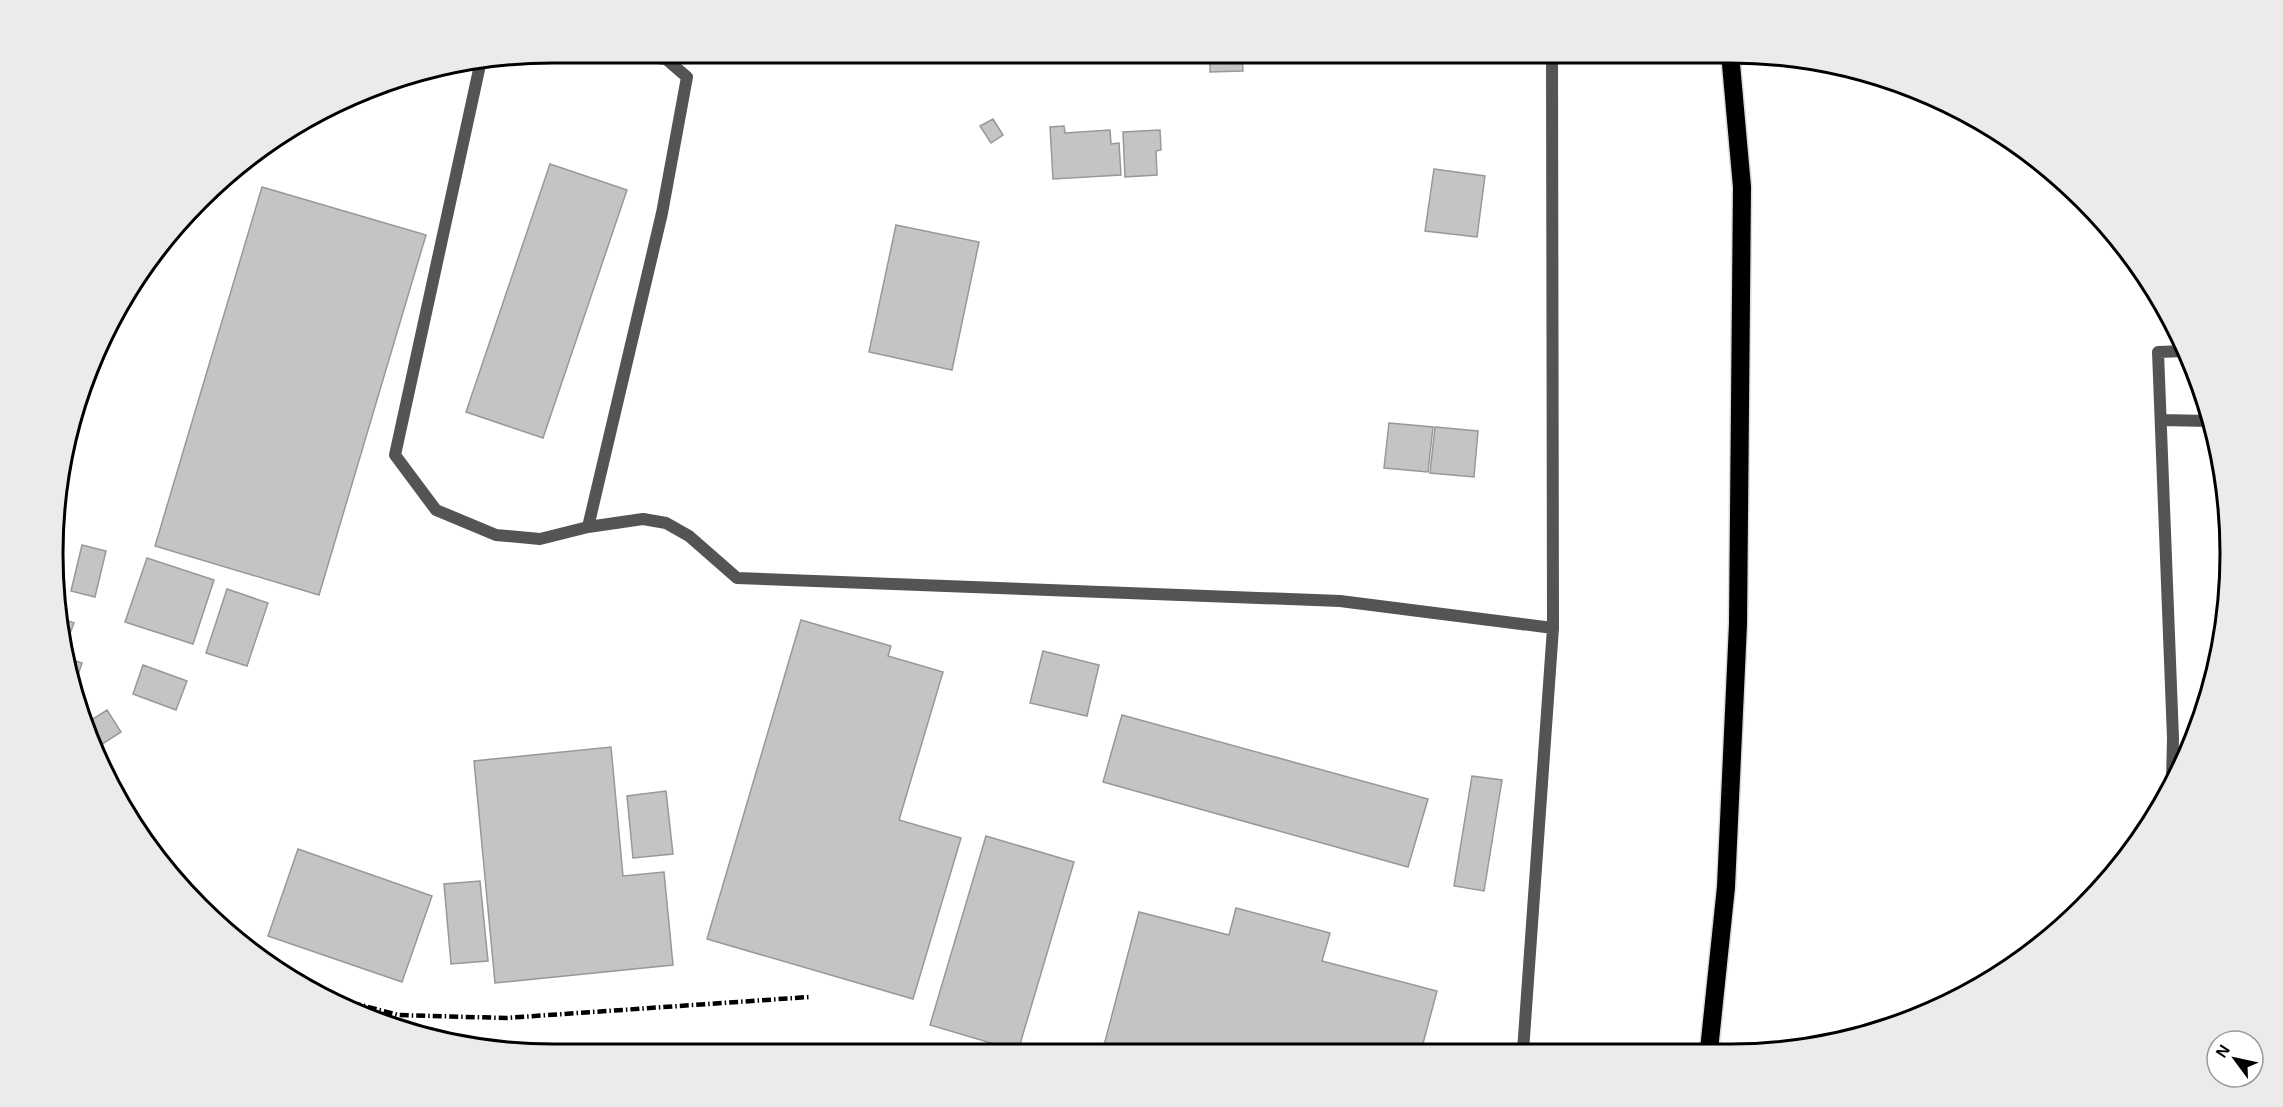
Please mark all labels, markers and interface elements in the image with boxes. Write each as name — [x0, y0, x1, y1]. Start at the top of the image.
north arrow — [2205, 1029, 2265, 1089]
text: N — [2213, 1042, 2233, 1061]

